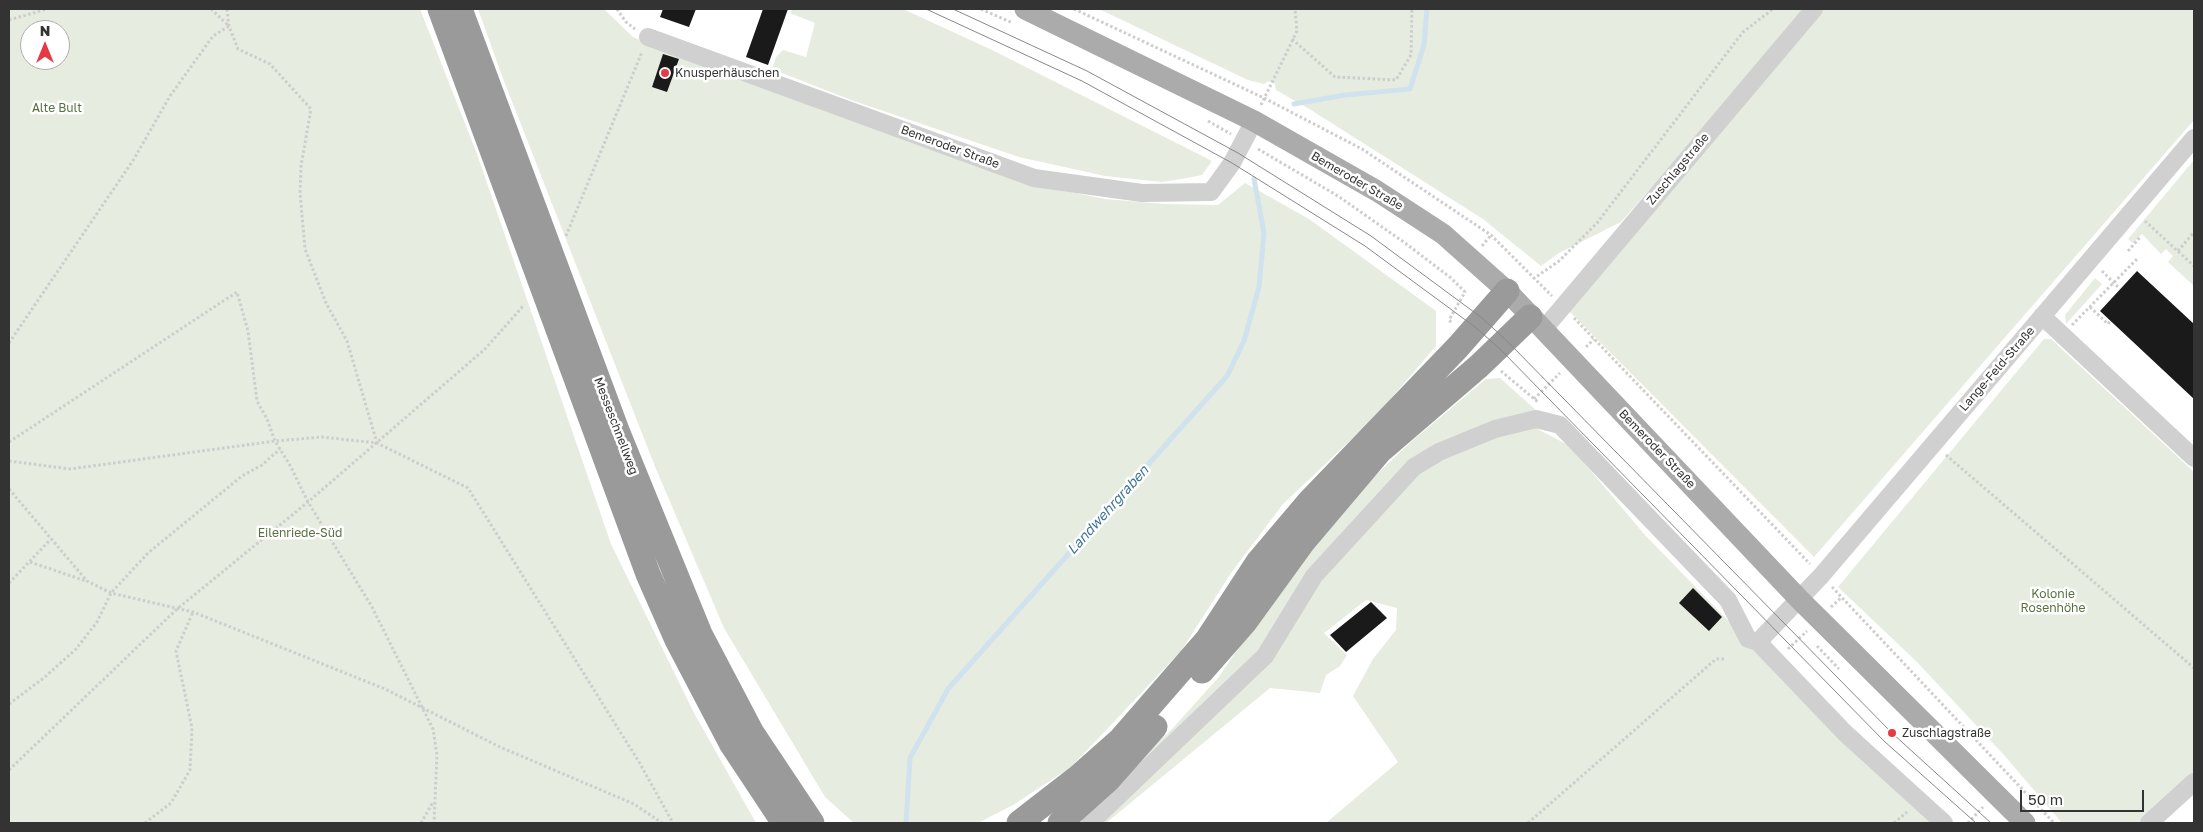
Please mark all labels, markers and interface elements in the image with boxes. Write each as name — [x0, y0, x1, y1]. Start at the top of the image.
north arrow — [20, 20, 70, 70]
text: N — [40, 22, 50, 39]
place label: Knusperhäuschen — [675, 66, 779, 80]
marker: Knusperhäuschen — [659, 67, 671, 79]
park label: Alte Bult — [32, 101, 82, 115]
street label: Bemeroder Straße — [899, 122, 1001, 172]
street label: Zuschlagstraße — [1644, 130, 1712, 208]
street label: Bemeroder Straße — [1308, 149, 1406, 213]
street label: Lange-Feld-Straße — [1956, 324, 2038, 414]
street label: Messeschnellweg — [591, 375, 641, 477]
street label: Bemeroder Straße — [1616, 407, 1698, 491]
water label: Landwehrgraben — [1064, 462, 1152, 558]
park label: Eilenriede-Süd — [258, 526, 342, 540]
park label: Kolonie Rosenhöhe — [2021, 587, 2085, 615]
place label: Zuschlagstraße — [1902, 726, 1991, 740]
marker: Zuschlagstraße — [1886, 727, 1898, 739]
scale bar — [2023, 780, 2147, 812]
text: 50 m — [2028, 790, 2063, 808]

